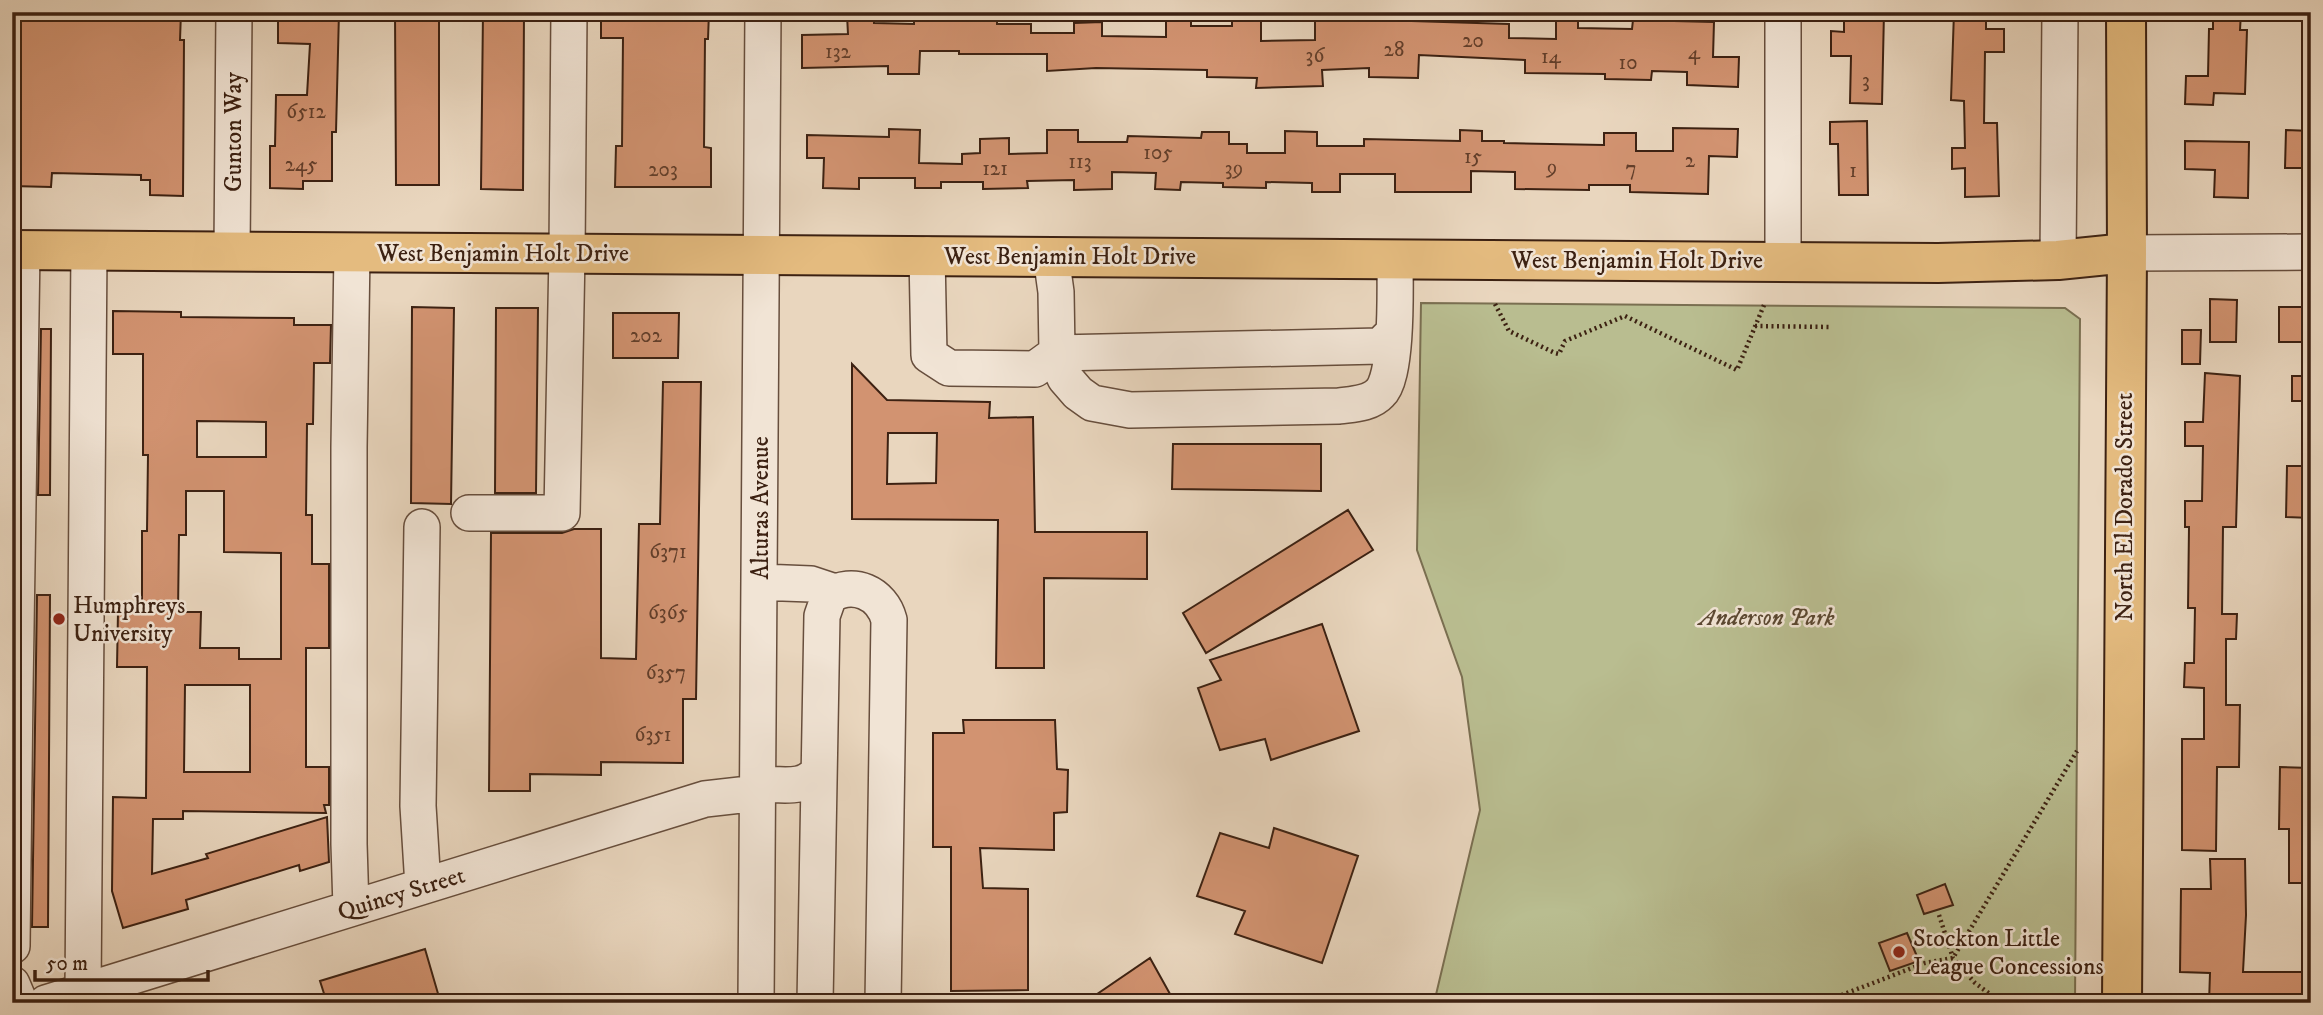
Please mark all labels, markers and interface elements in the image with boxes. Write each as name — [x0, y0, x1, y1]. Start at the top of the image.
house number: 20 — [1462, 28, 1484, 54]
house number: 28 — [1384, 37, 1404, 63]
house number: 132 — [825, 39, 852, 65]
house number: 4 — [1688, 40, 1701, 66]
house number: 36 — [1306, 43, 1325, 69]
house number: 14 — [1541, 44, 1562, 70]
house number: 10 — [1619, 50, 1637, 76]
house number: 3 — [1862, 68, 1870, 94]
street label: Gunton Way — [219, 71, 249, 192]
house number: 6512 — [286, 99, 326, 125]
house number: 105 — [1143, 140, 1173, 166]
house number: 15 — [1464, 144, 1482, 170]
house number: 2 — [1685, 148, 1696, 174]
house number: 113 — [1068, 149, 1092, 175]
house number: 245 — [285, 152, 317, 178]
house number: 9 — [1546, 155, 1557, 181]
house number: 121 — [982, 156, 1008, 182]
house number: 39 — [1225, 156, 1243, 182]
house number: 7 — [1625, 156, 1637, 182]
house number: 203 — [648, 157, 678, 183]
house number: 1 — [1849, 158, 1857, 184]
street label: West Benjamin Holt Drive — [376, 239, 629, 269]
street label: West Benjamin Holt Drive — [943, 242, 1196, 272]
street label: West Benjamin Holt Drive — [1510, 246, 1763, 276]
house number: 202 — [630, 323, 663, 349]
street label: North El Dorado Street — [2110, 392, 2140, 621]
street label: Alturas Avenue — [746, 436, 776, 580]
house number: 6371 — [649, 539, 687, 565]
place label: Humphreys University — [73, 591, 185, 649]
house number: 6365 — [648, 600, 688, 626]
park label: Anderson Park — [1696, 603, 1835, 633]
marker: Humphreys University — [51, 611, 67, 627]
house number: 6357 — [646, 660, 686, 686]
house number: 6351 — [635, 722, 671, 748]
street label: Quincy Street — [334, 860, 469, 928]
place label: Stockton Little League Concessions — [1913, 924, 2104, 982]
scale bar — [35, 938, 208, 982]
marker: Stockton Little League Concessions — [1891, 944, 1907, 960]
text: 50 m — [46, 951, 88, 977]

